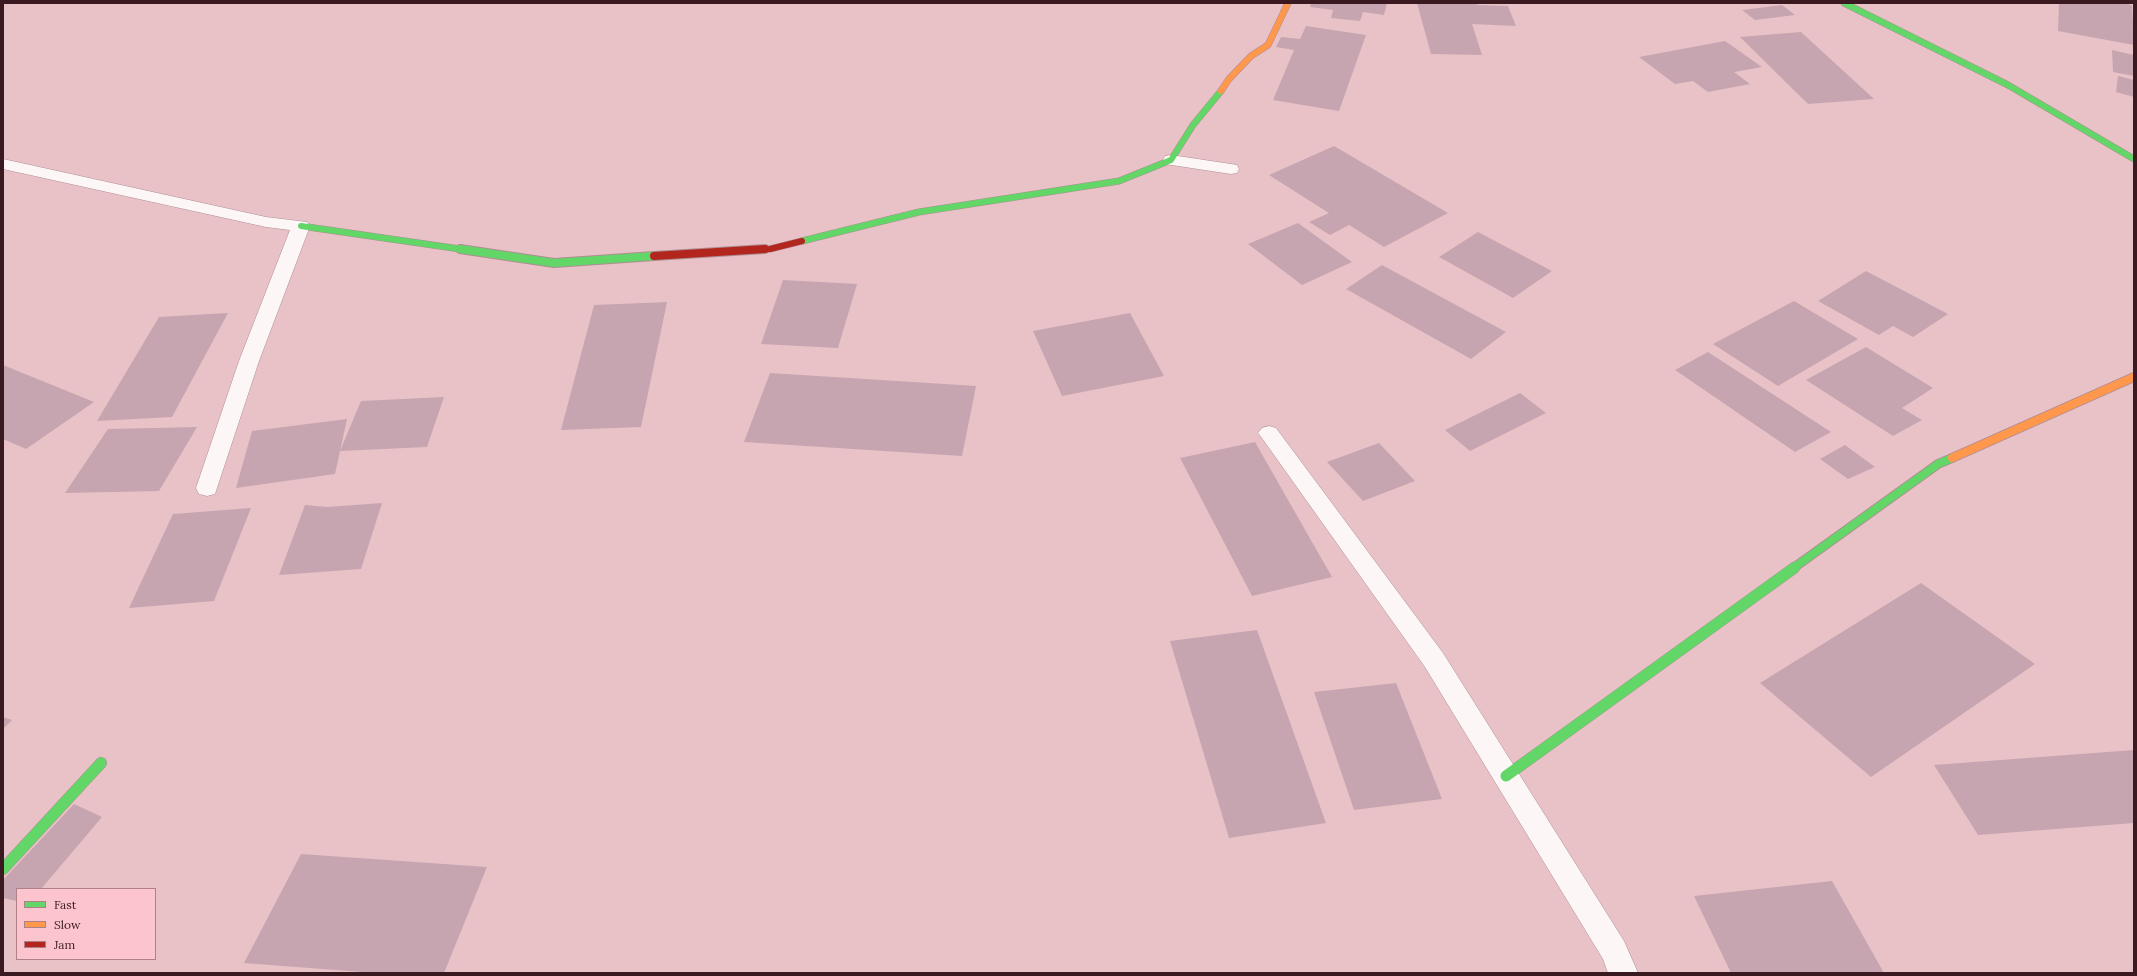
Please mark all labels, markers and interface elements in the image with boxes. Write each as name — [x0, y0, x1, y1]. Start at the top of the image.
legend — [16, 888, 156, 960]
text: Fast — [54, 897, 77, 912]
text: Slow — [54, 917, 81, 932]
text: Jam — [54, 937, 75, 952]

